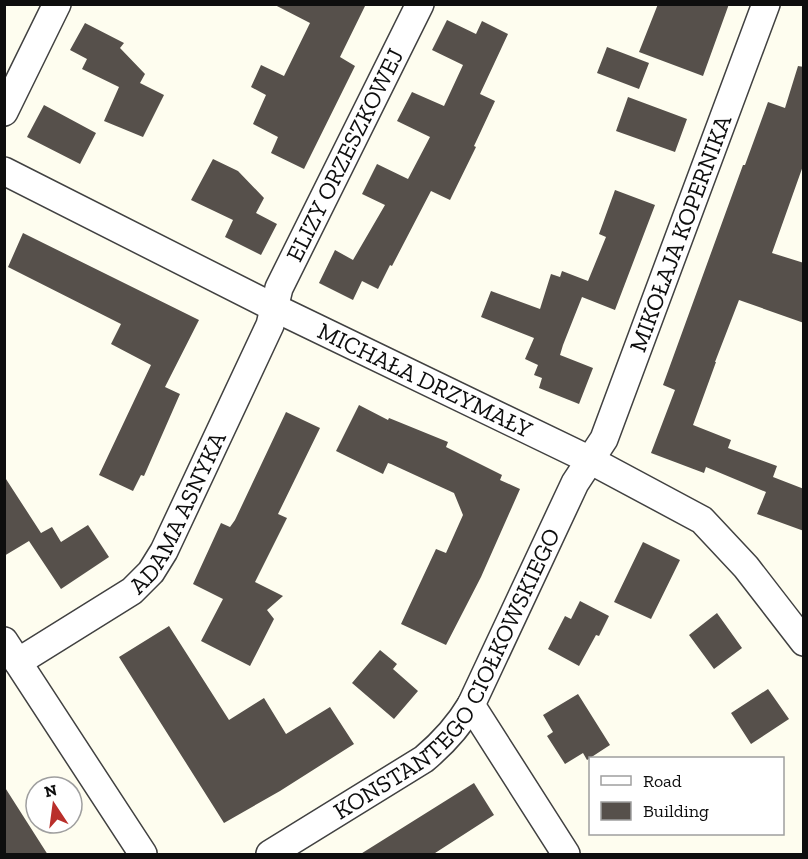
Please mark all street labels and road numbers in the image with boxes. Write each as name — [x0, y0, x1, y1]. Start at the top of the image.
street label: ELIZY ORZESZKOWEJ — [280, 44, 410, 266]
street label: MIKOŁAJA KOPERNIKA — [623, 110, 738, 356]
street label: MICHAŁA DRZYMAŁY — [313, 316, 537, 444]
street label: ADAMA ASNYKA — [123, 427, 232, 600]
street label: KONSTANTEGO CIOŁKOWSKIEGO — [328, 523, 566, 825]

